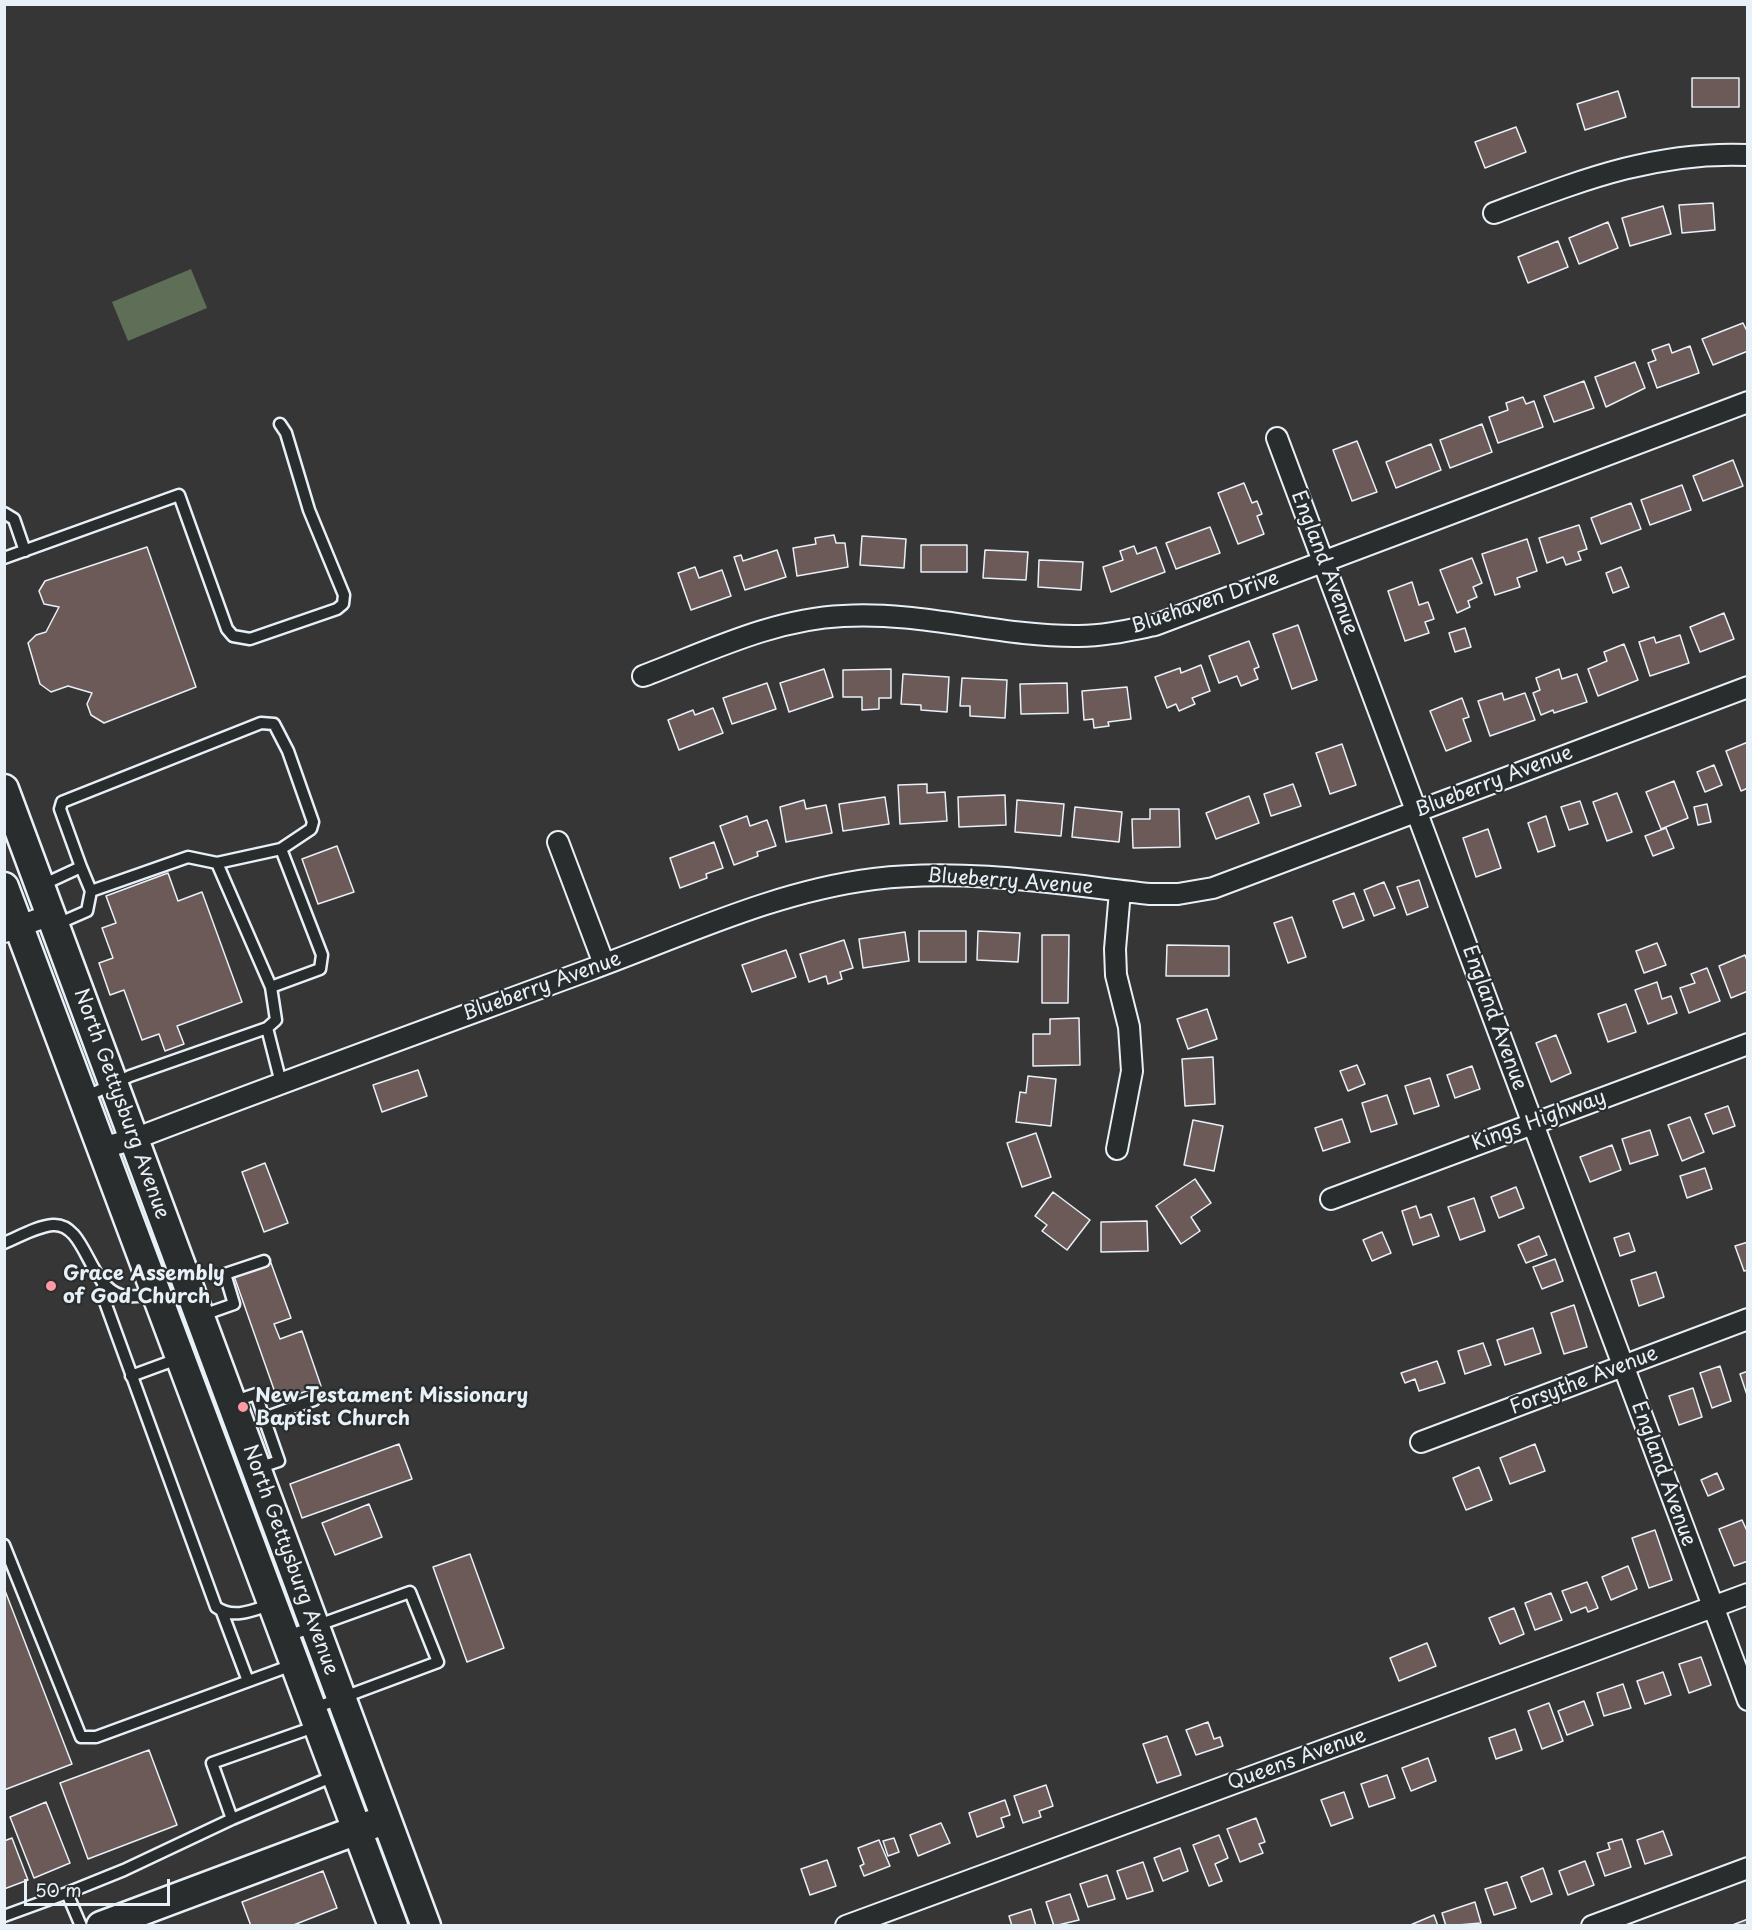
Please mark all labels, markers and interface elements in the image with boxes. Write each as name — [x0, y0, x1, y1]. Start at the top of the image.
street label: England Avenue — [1285, 487, 1363, 639]
street label: Bluehaven Drive — [1128, 566, 1282, 640]
street label: Blueberry Avenue — [1412, 741, 1576, 823]
street label: Blueberry Avenue — [926, 864, 1094, 900]
street label: England Avenue — [1457, 942, 1531, 1094]
street label: Blueberry Avenue — [459, 947, 625, 1027]
street label: North Gettysburg Avenue — [68, 985, 174, 1223]
street label: Kings Highway — [1469, 1086, 1609, 1156]
place label: Grace Assembly of God Church — [63, 1262, 225, 1309]
marker: Grace Assembly of God Church — [44, 1279, 58, 1293]
street label: Forsythe Avenue — [1507, 1342, 1661, 1420]
place label: New Testament Missionary Baptist Church — [255, 1384, 528, 1431]
street label: England Avenue — [1626, 1398, 1700, 1550]
marker: New Testament Missionary Baptist Church — [236, 1400, 250, 1414]
street label: North Gettysburg Avenue — [237, 1441, 343, 1679]
street label: Queens Avenue — [1225, 1724, 1369, 1796]
scale bar — [27, 1867, 172, 1905]
text: 50 m — [35, 1876, 82, 1903]

